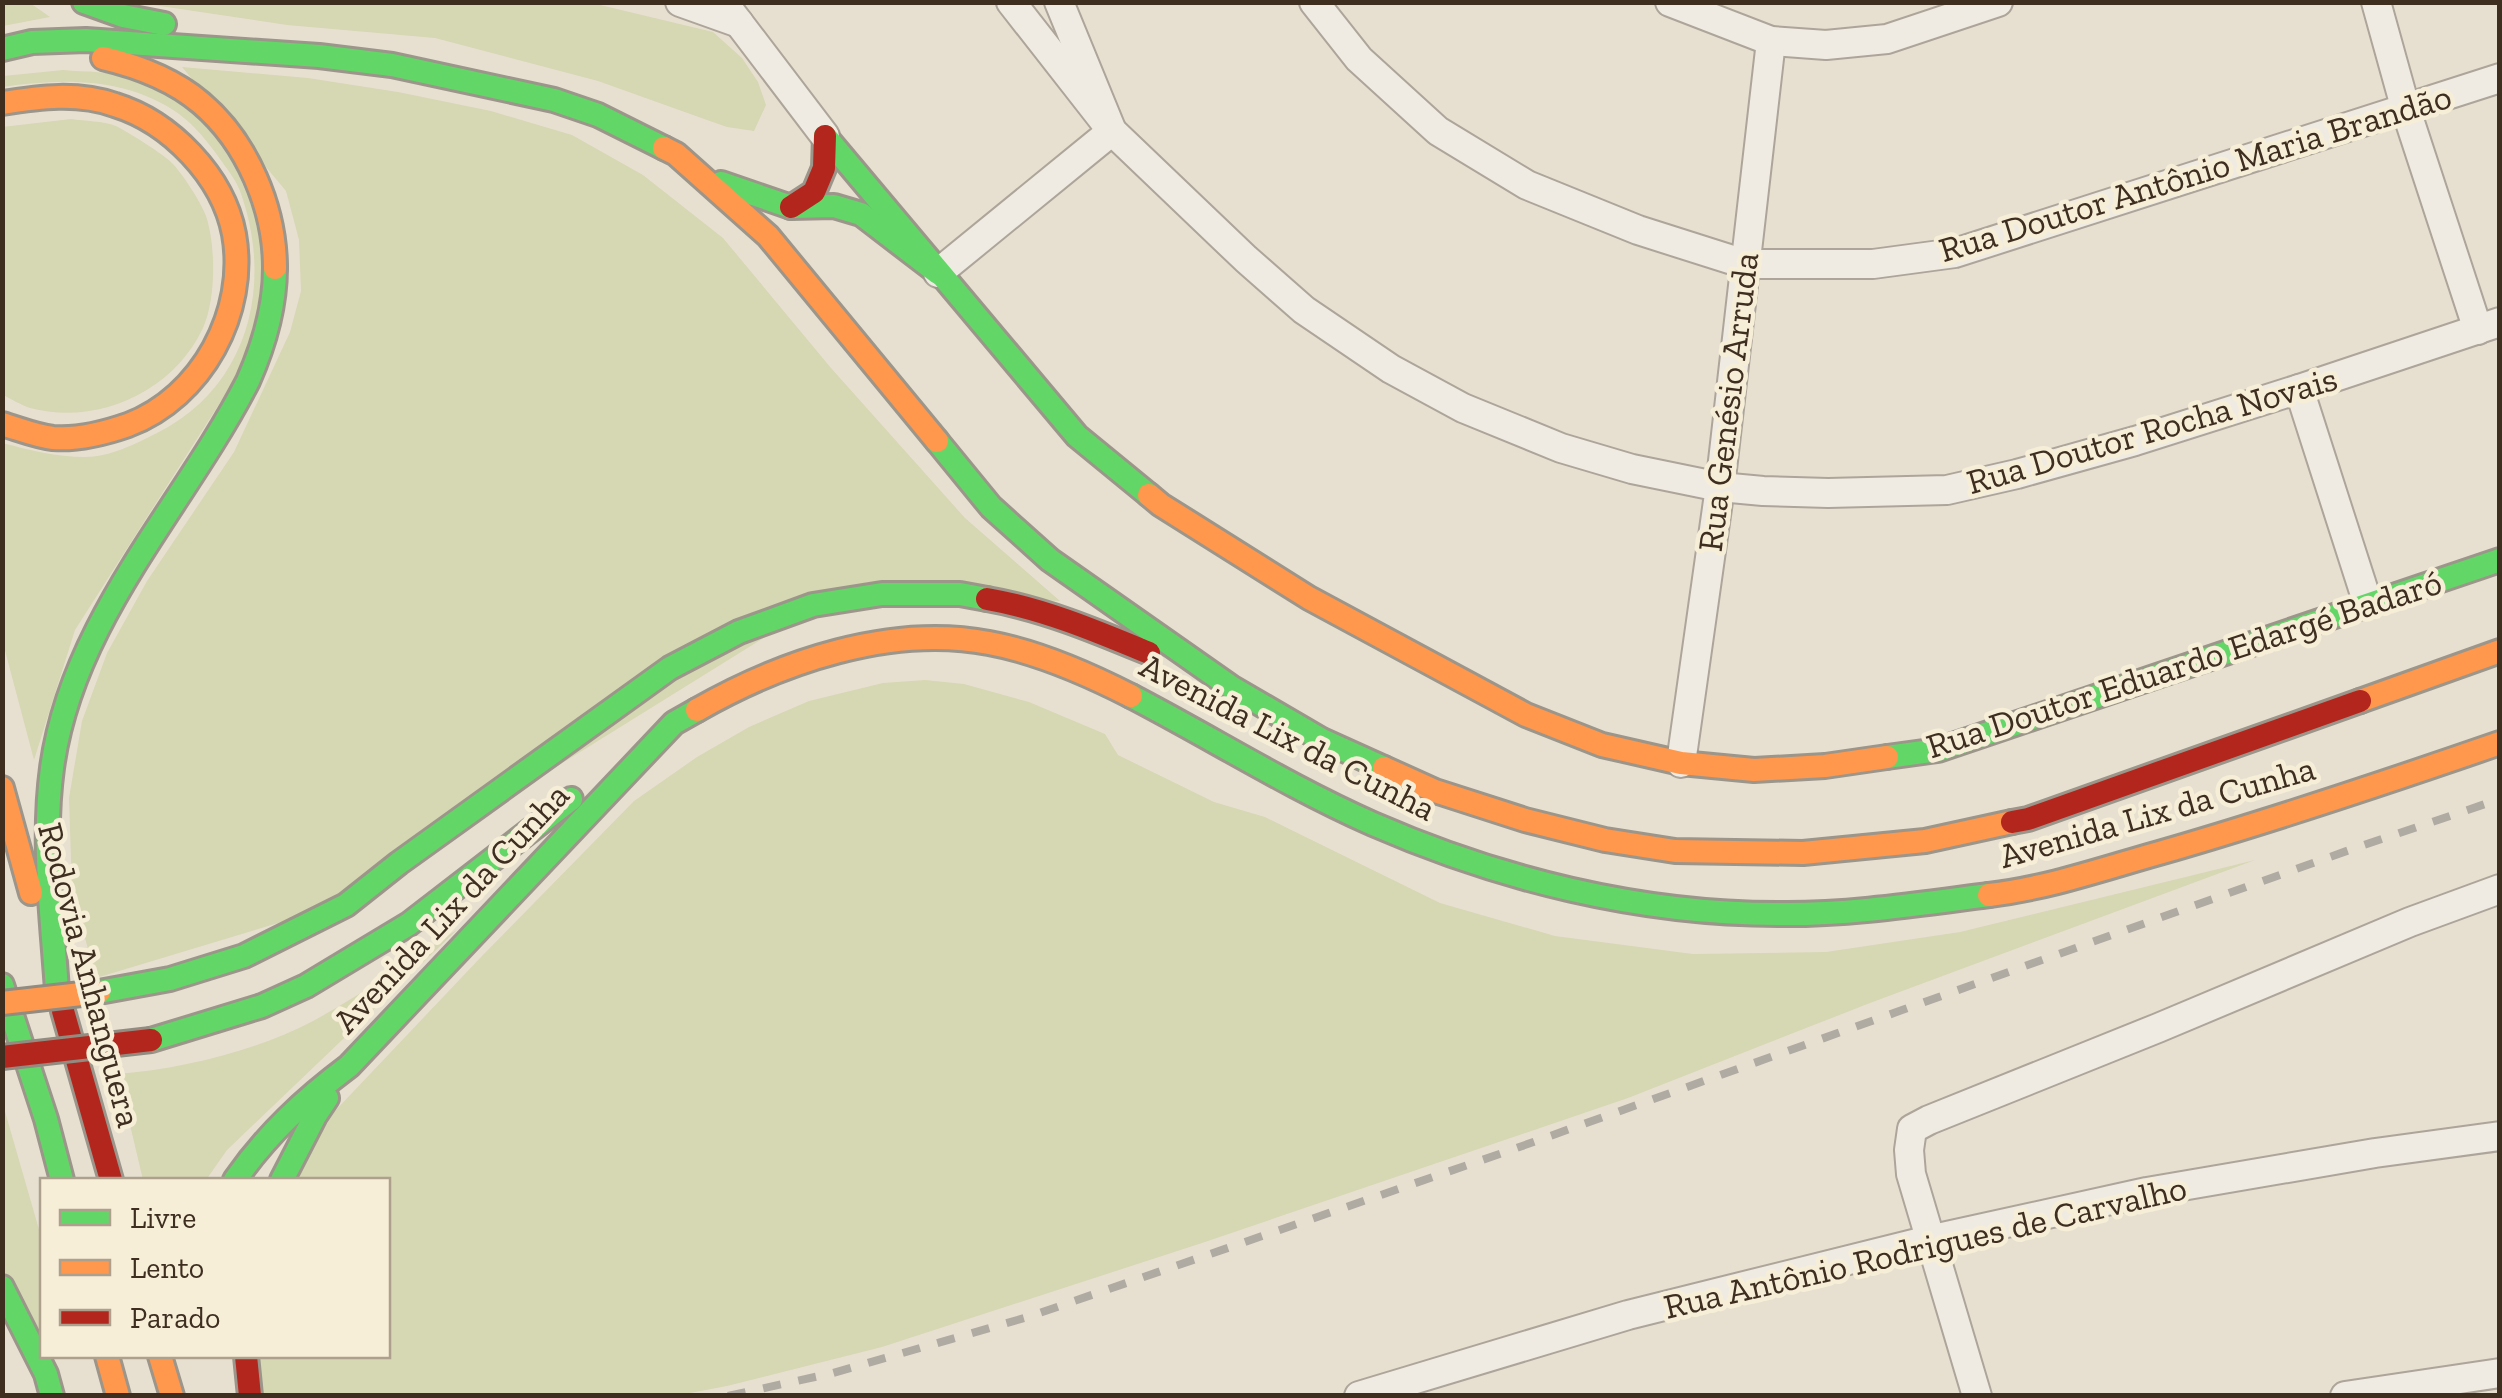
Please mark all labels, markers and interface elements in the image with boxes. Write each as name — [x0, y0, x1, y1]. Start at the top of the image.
street label: Rua Doutor Antônio Maria Brandão — [1934, 75, 2456, 271]
street label: Rua Genésio Arruda — [1689, 250, 1767, 554]
street label: Rua Doutor Rocha Novais — [1962, 357, 2342, 503]
street label: Rua Doutor Eduardo Edargé Badaró — [1921, 561, 2447, 767]
street label: Avenida Lix da Cunha — [1133, 644, 1443, 830]
street label: Avenida Lix da Cunha — [1994, 747, 2320, 877]
street label: Avenida Lix da Cunha — [324, 774, 578, 1042]
street label: Rodovia Anhanguera — [29, 818, 151, 1132]
street label: Rua Antônio Rodrigues de Carvalho — [1660, 1166, 2190, 1328]
legend — [40, 1178, 390, 1358]
text: Livre — [130, 1200, 196, 1236]
text: Lento — [130, 1250, 204, 1286]
text: Parado — [130, 1300, 220, 1336]

